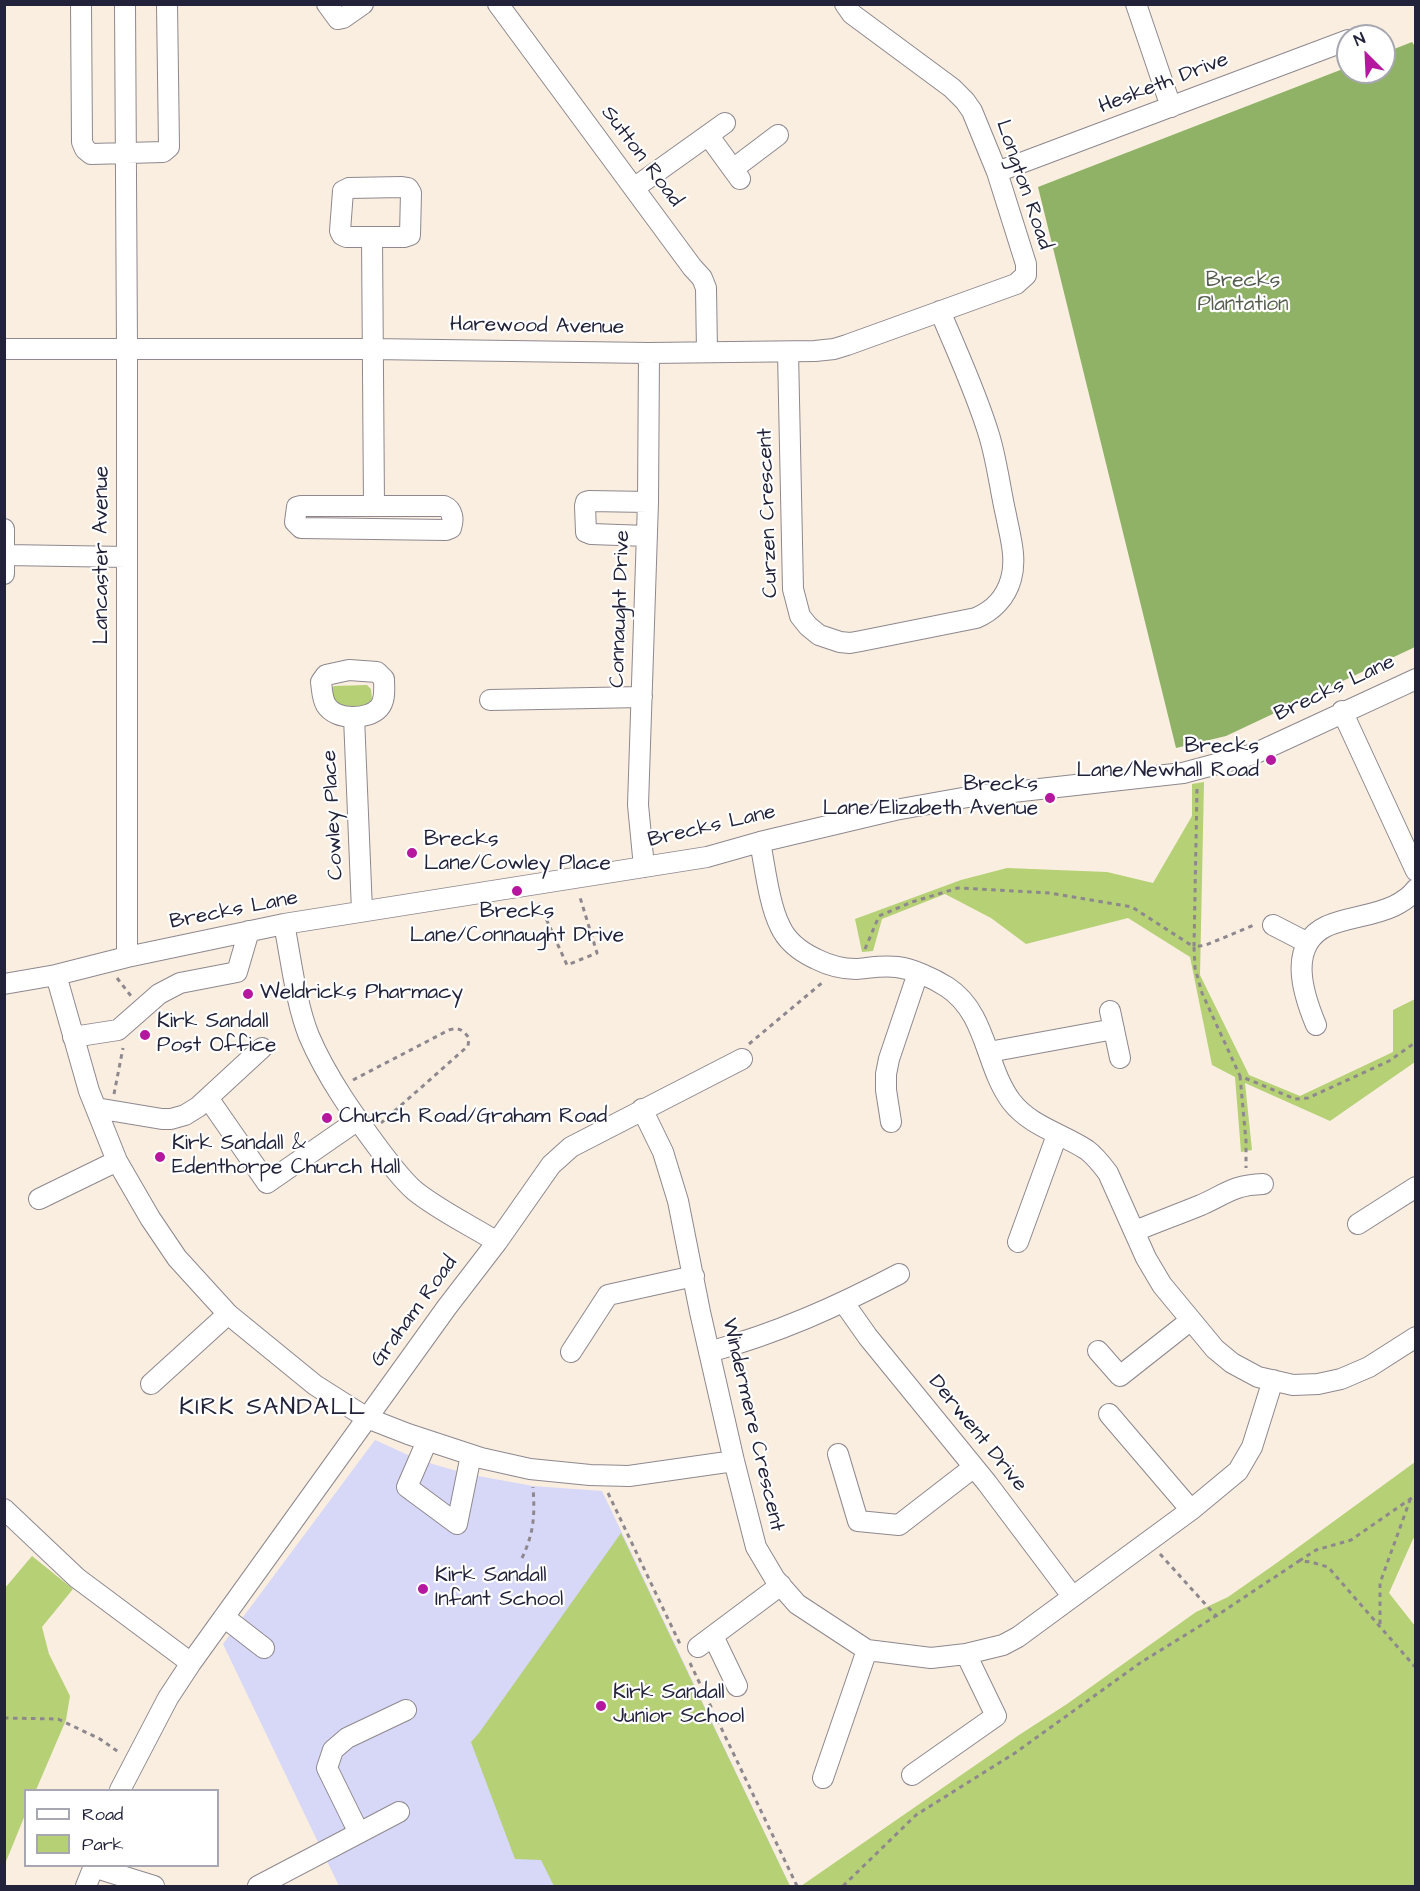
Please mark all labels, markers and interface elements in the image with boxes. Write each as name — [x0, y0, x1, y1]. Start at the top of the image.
north arrow — [1336, 24, 1396, 84]
text: N — [1350, 27, 1369, 51]
street label: Hesketh Drive — [1096, 48, 1232, 120]
street label: Sutton Road — [595, 101, 687, 213]
street label: Longton Road — [989, 117, 1057, 253]
park label: Brecks Plantation — [1197, 269, 1289, 319]
street label: Harewood Avenue — [450, 313, 624, 341]
street label: Curzen Crescent — [753, 428, 785, 598]
street label: Lancaster Avenue — [90, 466, 116, 644]
street label: Connaught Drive — [606, 530, 636, 688]
street label: Brecks Lane — [1271, 650, 1399, 728]
place label: Brecks Lane/Newhall Road — [1077, 735, 1259, 785]
street label: Cowley Place — [318, 749, 350, 881]
marker: Brecks Lane/Newhall Road — [1264, 753, 1278, 767]
place label: Brecks Lane/Elizabeth Avenue — [823, 773, 1038, 823]
marker: Brecks Lane/Elizabeth Avenue — [1043, 791, 1057, 805]
street label: Brecks Lane — [646, 800, 778, 854]
place label: Brecks Lane/Cowley Place — [424, 828, 611, 878]
marker: Brecks Lane/Cowley Place — [405, 846, 419, 860]
marker: Brecks Lane/Connaught Drive — [510, 884, 524, 898]
street label: Brecks Lane — [168, 886, 300, 936]
place label: Brecks Lane/Connaught Drive — [410, 900, 624, 950]
place label: Weldricks Pharmacy — [260, 981, 463, 1007]
marker: Weldricks Pharmacy — [241, 987, 255, 1001]
place label: Kirk Sandall Post Office — [157, 1010, 276, 1060]
marker: Kirk Sandall Post Office — [138, 1028, 152, 1042]
place label: Church Road/Graham Road — [339, 1105, 607, 1131]
marker: Church Road/Graham Road — [320, 1111, 334, 1125]
place label: Kirk Sandall & Edenthorpe Church Hall — [172, 1132, 400, 1182]
marker: Kirk Sandall & Edenthorpe Church Hall — [153, 1150, 167, 1164]
street label: Graham Road — [366, 1252, 464, 1372]
street label: Windermere Crescent — [715, 1316, 789, 1534]
street label: Derwent Drive — [922, 1371, 1032, 1497]
district label: KIRK SANDALL — [179, 1395, 367, 1423]
place label: Kirk Sandall Infant School — [435, 1564, 563, 1614]
marker: Kirk Sandall Infant School — [416, 1582, 430, 1596]
place label: Kirk Sandall Junior School — [613, 1681, 744, 1731]
marker: Kirk Sandall Junior School — [594, 1699, 608, 1713]
legend — [24, 1789, 219, 1867]
text: Road — [82, 1802, 123, 1827]
text: Park — [82, 1832, 124, 1857]

